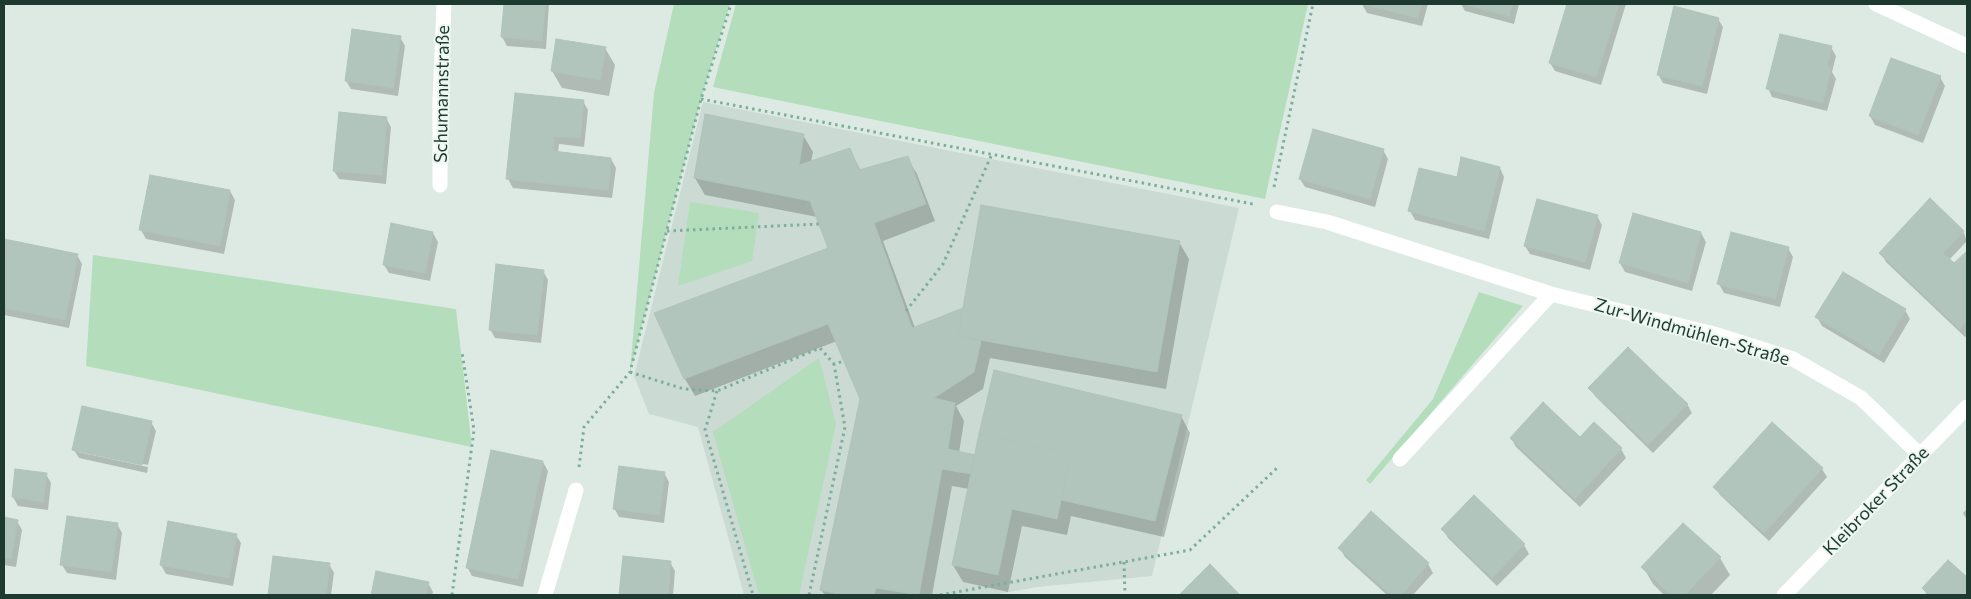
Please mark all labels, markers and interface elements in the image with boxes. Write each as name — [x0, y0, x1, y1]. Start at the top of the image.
street label: Schumannstraße — [430, 25, 454, 163]
street label: Zur-Windmühlen-Straße — [1592, 294, 1792, 370]
street label: Kleibroker Straße — [1819, 442, 1933, 560]

